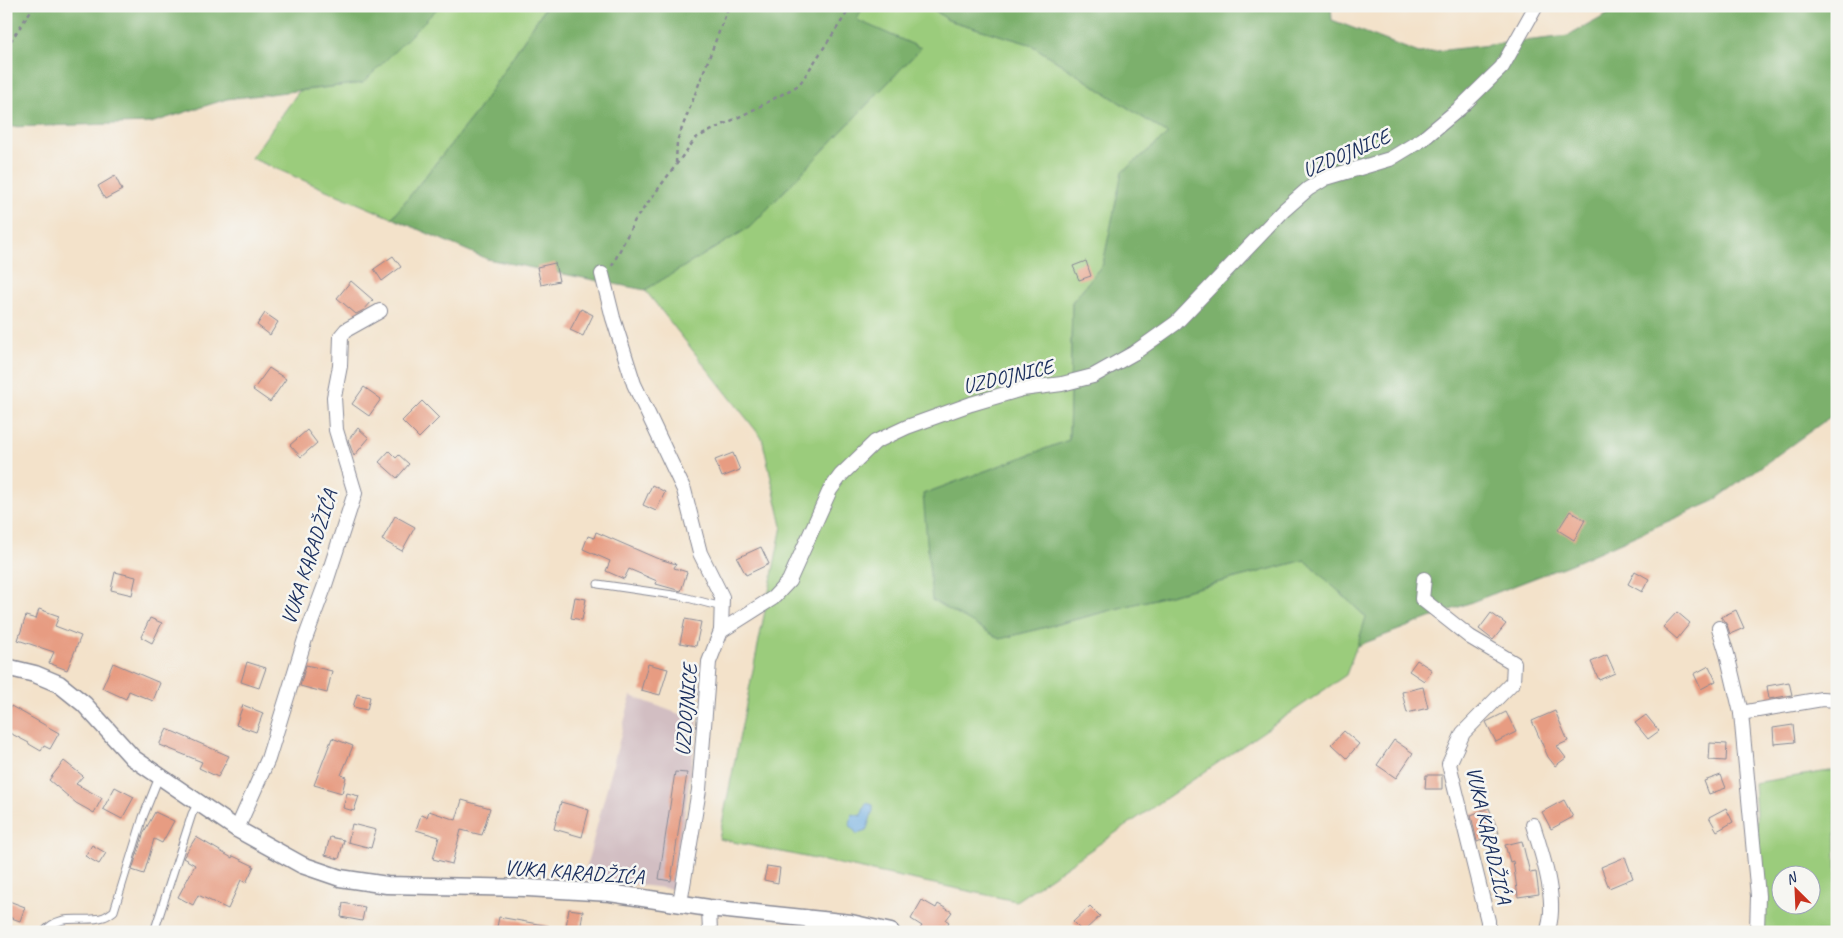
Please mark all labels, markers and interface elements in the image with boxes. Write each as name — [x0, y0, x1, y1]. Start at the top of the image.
street label: UZDOJNICE — [1299, 122, 1396, 183]
street label: UZDOJNICE — [960, 352, 1059, 399]
street label: VUKA KARADŽIĆA — [275, 485, 343, 628]
street label: UZDOJNICE — [669, 660, 703, 757]
street label: VUKA KARADŽIĆA — [1461, 764, 1518, 908]
street label: VUKA KARADŽIĆA — [503, 854, 646, 890]
north arrow — [1770, 866, 1820, 916]
text: N — [1783, 868, 1800, 888]

